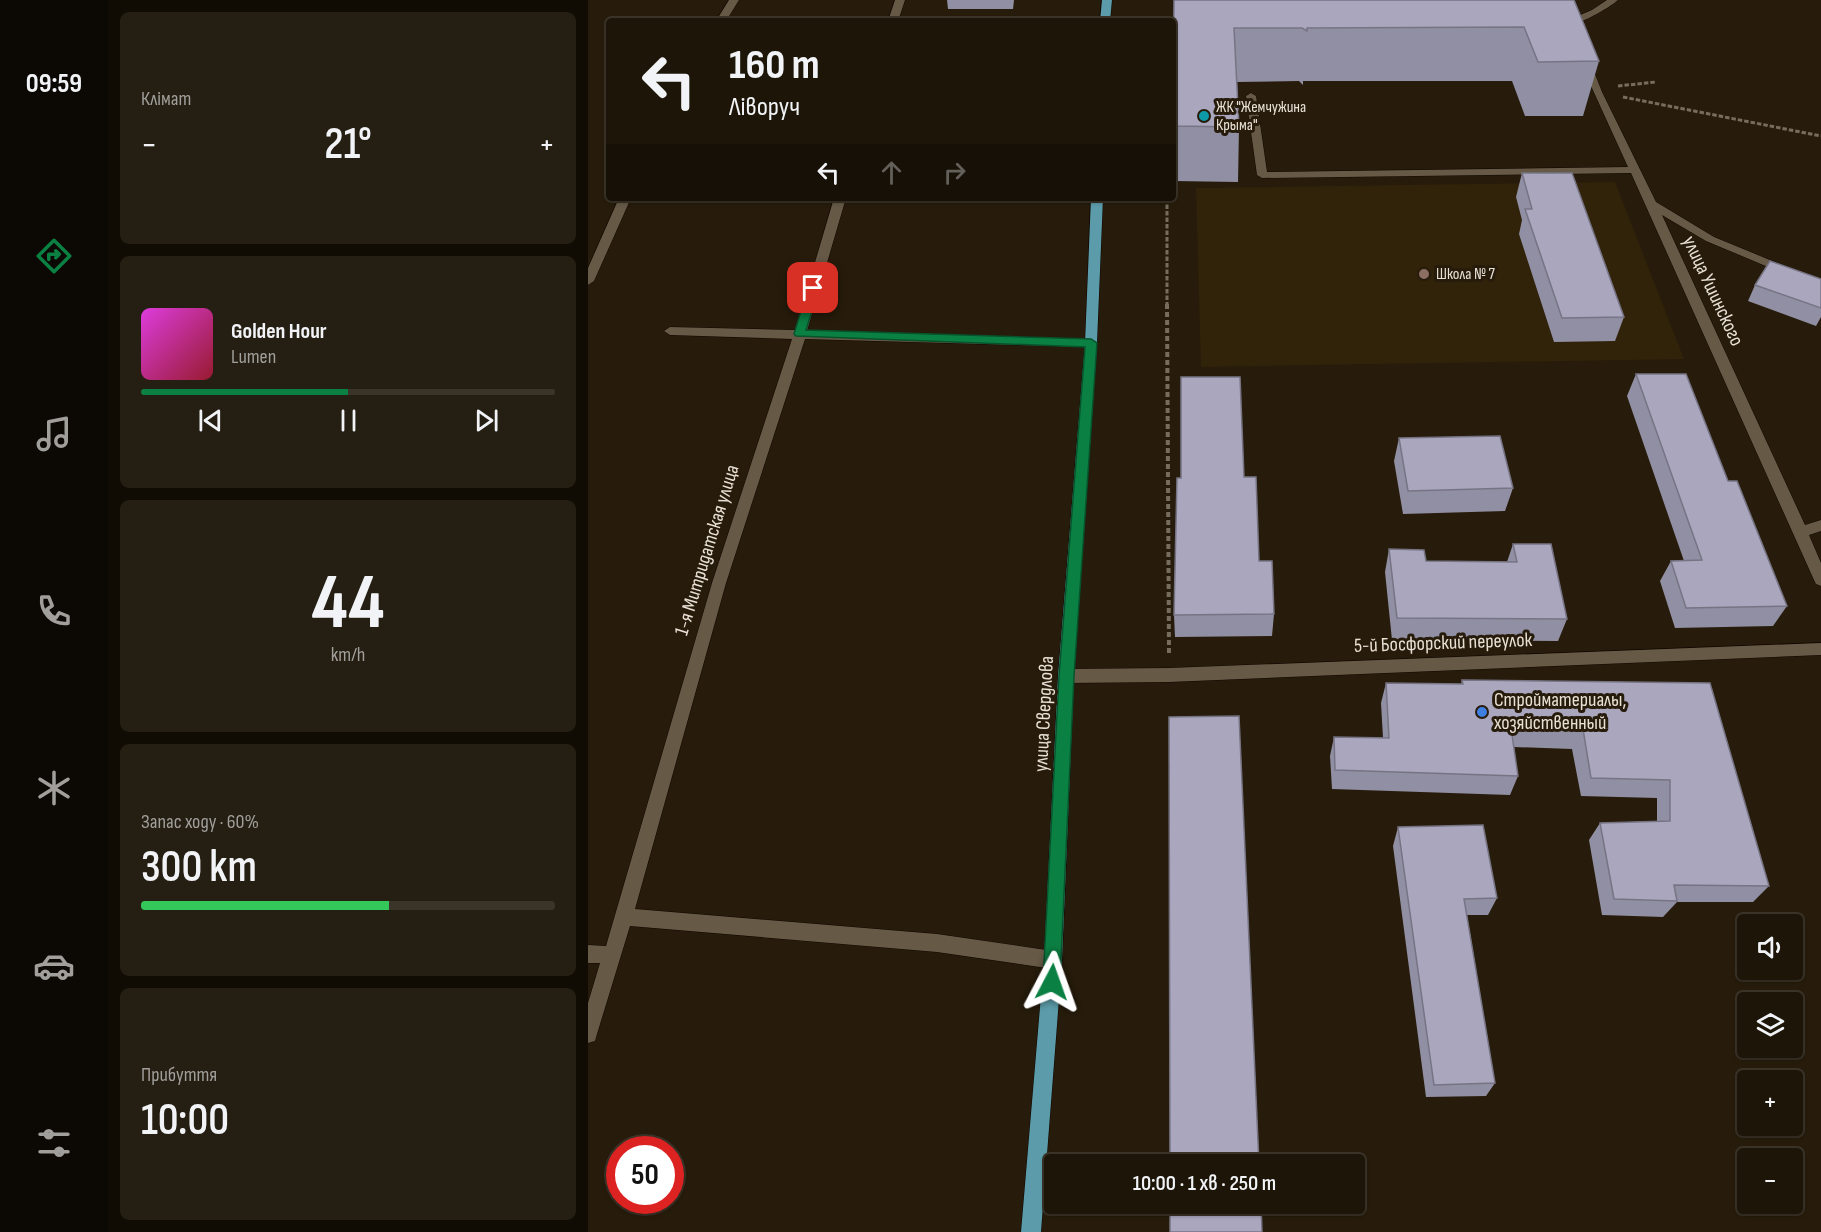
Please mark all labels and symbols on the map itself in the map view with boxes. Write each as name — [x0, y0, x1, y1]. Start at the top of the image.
place label: ЖК "Жемчужина Крыма" — [1216, 98, 1306, 135]
marker: ЖК "Жемчужина Крыма" — [1197, 109, 1211, 123]
street label: улица Ушинского — [1677, 232, 1749, 350]
pin — [787, 262, 838, 313]
place label: Школа № 7 — [1436, 265, 1496, 284]
marker: Школа № 7 — [1417, 267, 1431, 281]
street label: 1-я Митридатская улица — [670, 462, 744, 638]
street label: 5-й Босфорский переулок — [1354, 628, 1533, 658]
street label: улица Свердлова — [1029, 655, 1059, 773]
place label: Стройматериалы, хозяйственный — [1494, 688, 1626, 735]
marker: Стройматериалы, хозяйственный — [1475, 705, 1489, 719]
position arrow — [1020, 950, 1084, 1014]
speed limit sign: 50 — [606, 1136, 684, 1214]

